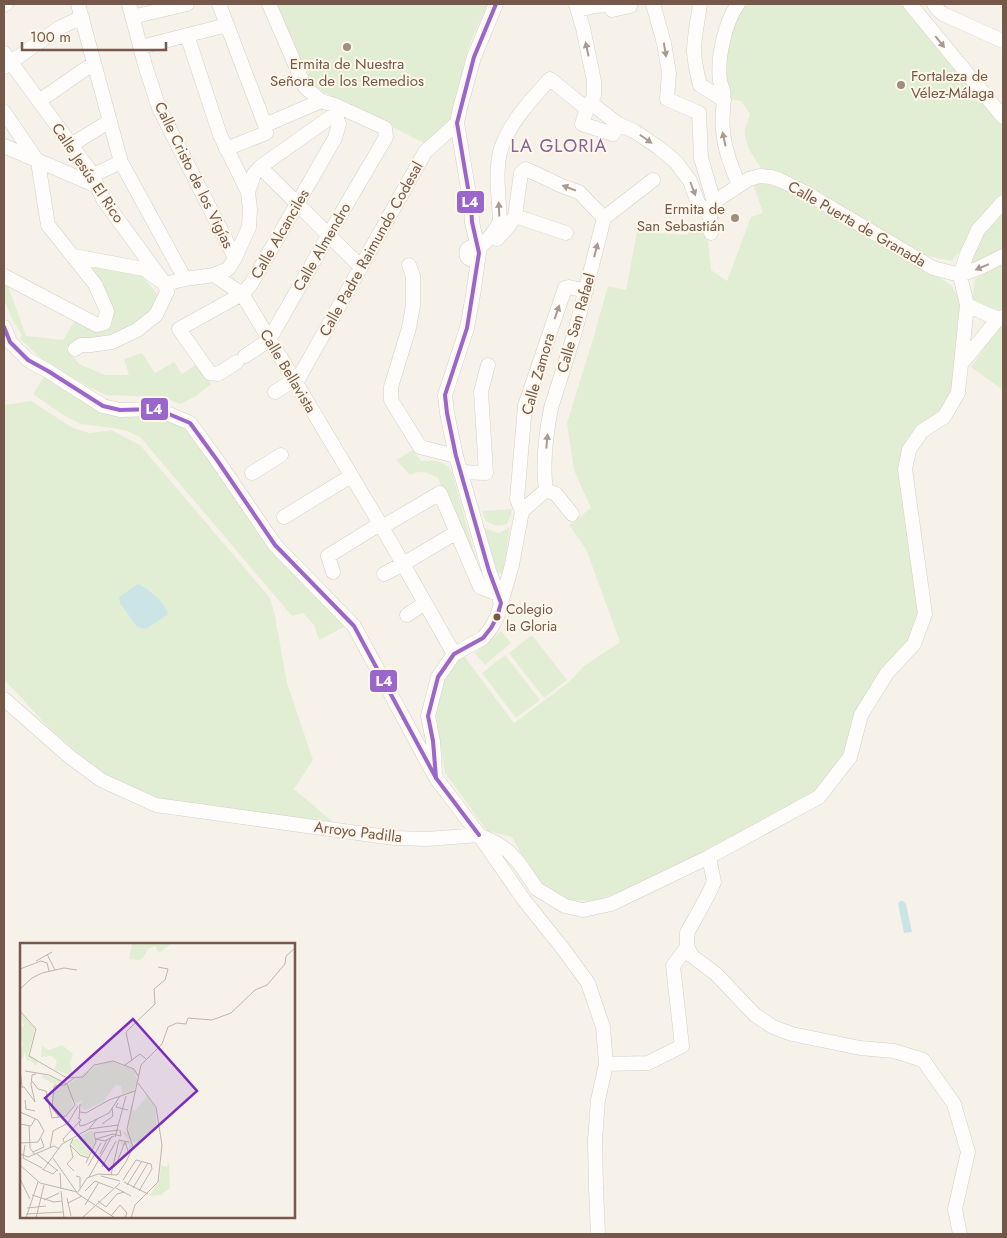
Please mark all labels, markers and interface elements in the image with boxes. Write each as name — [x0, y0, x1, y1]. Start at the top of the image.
scale bar — [22, 20, 166, 52]
text: 100 m — [30, 26, 71, 48]
one-way arrow — [935, 35, 946, 48]
marker: Ermita de Nuestra Señora de los Remedios — [341, 41, 353, 53]
one-way arrow — [583, 42, 591, 57]
one-way arrow — [662, 43, 670, 59]
place label: Ermita de Nuestra Señora de los Remedios — [270, 53, 424, 92]
place label: Fortaleza de Vélez-Málaga — [911, 65, 994, 104]
marker: Fortaleza de Vélez-Málaga — [895, 79, 907, 91]
street label: Calle Cristo de los Vigías — [149, 98, 239, 252]
street label: Calle Jesús El Rico — [46, 119, 130, 227]
one-way arrow — [720, 130, 728, 146]
district label: LA GLORIA — [510, 133, 608, 159]
one-way arrow — [639, 134, 653, 144]
street label: Calle Padre Raimundo Codesal — [314, 158, 428, 340]
street label: Calle Puerta de Granada — [784, 175, 930, 273]
one-way arrow — [689, 182, 697, 197]
one-way arrow — [562, 184, 576, 192]
street label: Calle Alcanciles — [245, 185, 315, 283]
line badge: L4 — [456, 190, 485, 214]
text: L4 — [461, 192, 479, 212]
place label: Ermita de San Sebastián — [637, 198, 725, 237]
street label: Calle Almendro — [288, 199, 356, 295]
one-way arrow — [495, 201, 503, 217]
marker: Ermita de San Sebastián — [729, 212, 741, 224]
one-way arrow — [592, 243, 600, 258]
one-way arrow — [975, 263, 989, 271]
street label: Calle San Rafael — [551, 271, 601, 375]
one-way arrow — [554, 304, 561, 319]
street label: Calle Bellavista — [254, 325, 322, 417]
street label: Calle Zamora — [516, 330, 560, 418]
line badge: L4 — [140, 397, 169, 421]
text: L4 — [145, 399, 163, 419]
one-way arrow — [543, 433, 551, 449]
place label: Colegio la Gloria — [506, 599, 557, 636]
marker: Colegio la Gloria — [492, 612, 502, 622]
line badge: L4 — [369, 669, 398, 693]
text: L4 — [375, 671, 393, 691]
street label: Arroyo Padilla — [313, 816, 403, 848]
inset map — [20, 943, 295, 1218]

